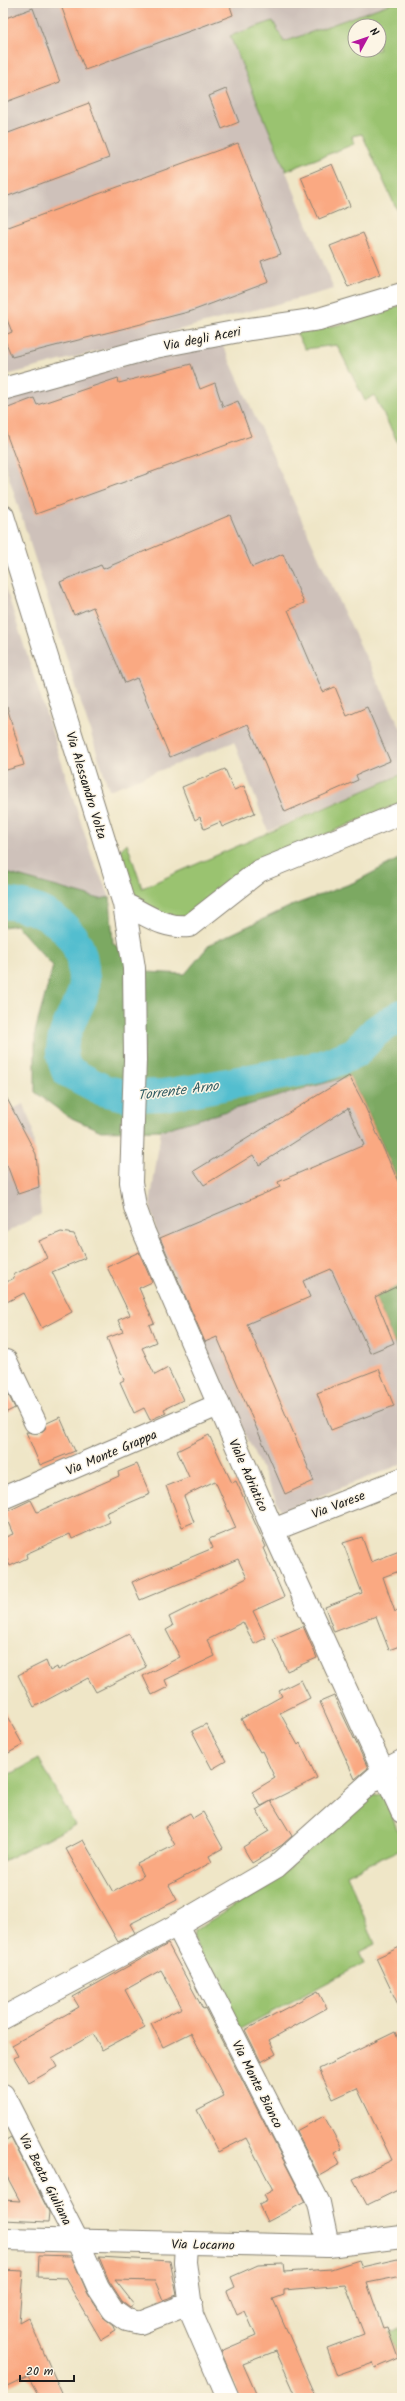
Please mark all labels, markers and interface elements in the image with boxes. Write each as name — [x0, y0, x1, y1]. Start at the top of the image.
north arrow — [347, 18, 387, 58]
text: N — [365, 24, 383, 41]
street label: Via degli Aceri — [162, 322, 244, 357]
street label: Via Alessandro Volta — [59, 729, 112, 842]
water label: Torrente Arno — [137, 1075, 221, 1107]
street label: Via Monte Grappa — [63, 1425, 160, 1482]
street label: Viale Adriatico — [222, 1436, 273, 1516]
street label: Via Varese — [309, 1486, 369, 1525]
street label: Via Monte Bianco — [225, 2037, 288, 2133]
street label: Via Beata Giuliana — [12, 2130, 77, 2229]
street label: Via Locarno — [171, 2234, 235, 2257]
scale bar — [20, 2357, 74, 2383]
text: 20 m — [26, 2362, 54, 2381]

